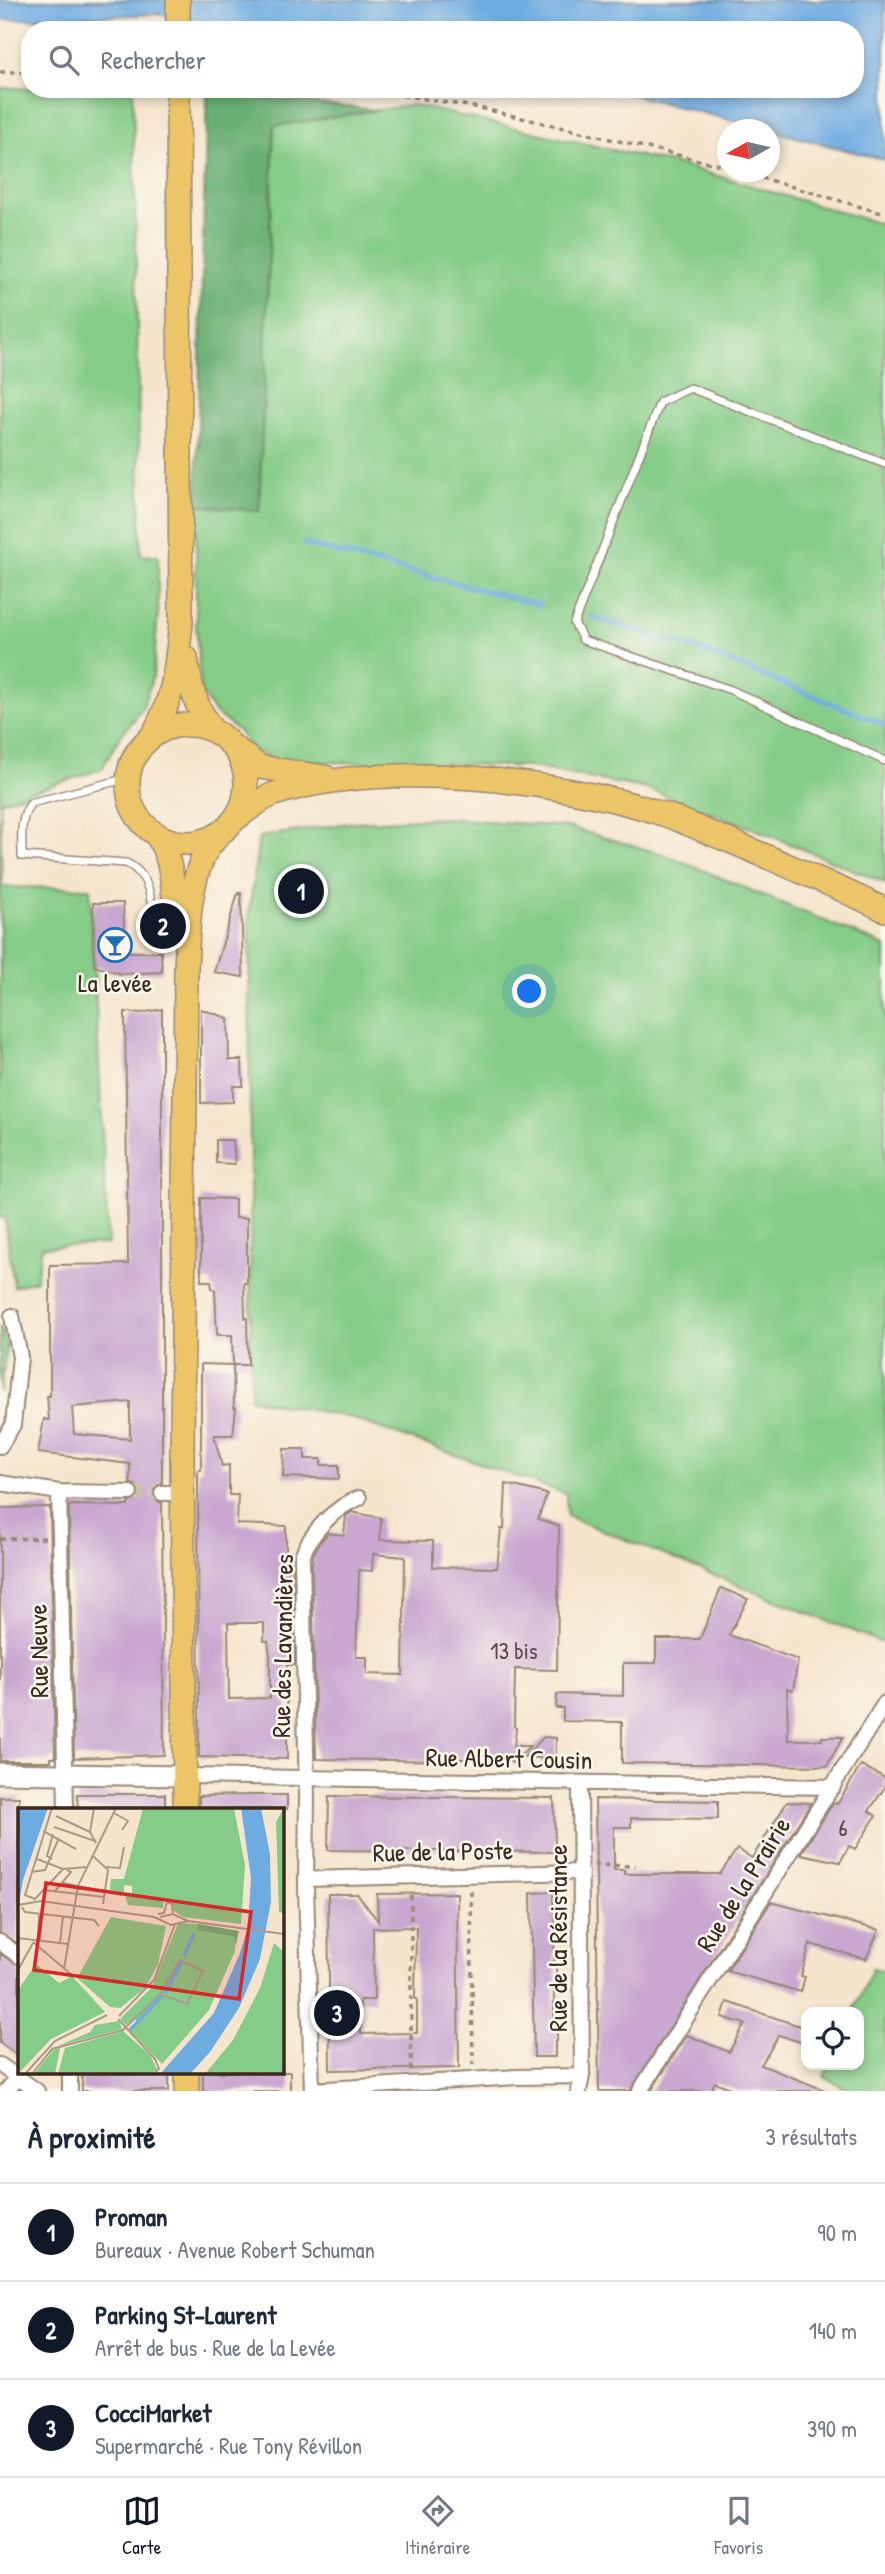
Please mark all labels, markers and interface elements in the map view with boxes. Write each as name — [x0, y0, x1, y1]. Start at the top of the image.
search box — [21, 21, 864, 98]
icon: search — [45, 41, 83, 79]
text: Rechercher — [101, 42, 206, 77]
north arrow — [717, 119, 780, 182]
pin: 1 — [278, 865, 324, 917]
pin: 2 — [140, 900, 186, 952]
bar icon: La levée — [96, 926, 134, 964]
place label: La levée — [78, 965, 152, 1000]
your location — [512, 974, 546, 1008]
street label: Rue des Lavandières — [263, 1554, 301, 1738]
street label: Rue Neuve — [20, 1604, 56, 1698]
house number: 13 bis — [490, 1635, 538, 1666]
street label: Rue Albert Cousin — [425, 1739, 593, 1777]
inset map — [18, 1808, 284, 2074]
street label: Rue de la Prairie — [688, 1810, 798, 1958]
house number: 6 — [838, 1812, 848, 1843]
street label: Rue de la Poste — [373, 1832, 513, 1870]
street label: Rue de la Résistance — [540, 1844, 575, 2032]
pin: 3 — [314, 1987, 360, 2039]
map controls — [801, 2007, 864, 2070]
button: locate — [801, 2007, 864, 2070]
text: À proximité — [28, 2117, 156, 2157]
text: 3 résultats — [766, 2121, 857, 2152]
text: Proman — [95, 2199, 168, 2234]
text: 1 — [47, 2217, 55, 2248]
text: 90 m — [817, 2217, 857, 2248]
text: Bureaux · Avenue Robert Schuman — [95, 2234, 375, 2265]
text: Parking St-Laurent — [95, 2297, 276, 2332]
text: 2 — [46, 2315, 56, 2346]
text: 140 m — [809, 2315, 857, 2346]
text: Arrêt de bus · Rue de la Levée — [95, 2332, 336, 2363]
text: CocciMarket — [95, 2395, 211, 2430]
text: 3 — [46, 2413, 56, 2444]
text: 390 m — [807, 2413, 857, 2444]
text: Supermarché · Rue Tony Révillon — [95, 2430, 362, 2461]
tab: Carte — [122, 2492, 161, 2560]
tab: Itinéraire — [405, 2492, 470, 2560]
tab: Favoris — [714, 2492, 763, 2560]

